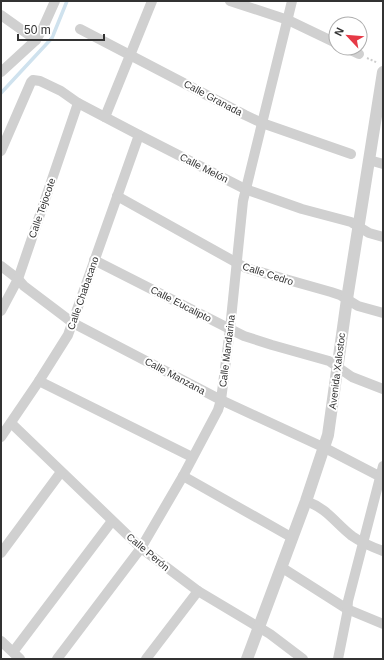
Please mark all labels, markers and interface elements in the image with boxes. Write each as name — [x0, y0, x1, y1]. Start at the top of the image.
scale bar — [18, 16, 104, 42]
north arrow — [328, 16, 368, 56]
text: 50 m — [24, 23, 51, 37]
text: N — [332, 25, 346, 38]
street label: Calle Granada — [182, 78, 244, 118]
street label: Calle Melón — [178, 151, 230, 185]
street label: Calle Tejocote — [27, 176, 58, 239]
street label: Calle Chabacano — [65, 255, 101, 331]
street label: Calle Cedro — [241, 261, 295, 288]
street label: Calle Eucalipto — [149, 284, 214, 324]
street label: Calle Mandarina — [217, 314, 237, 388]
street label: Avenida Xalostoc — [327, 332, 347, 410]
street label: Calle Manzana — [143, 355, 207, 397]
street label: Calle Perón — [124, 531, 172, 573]

